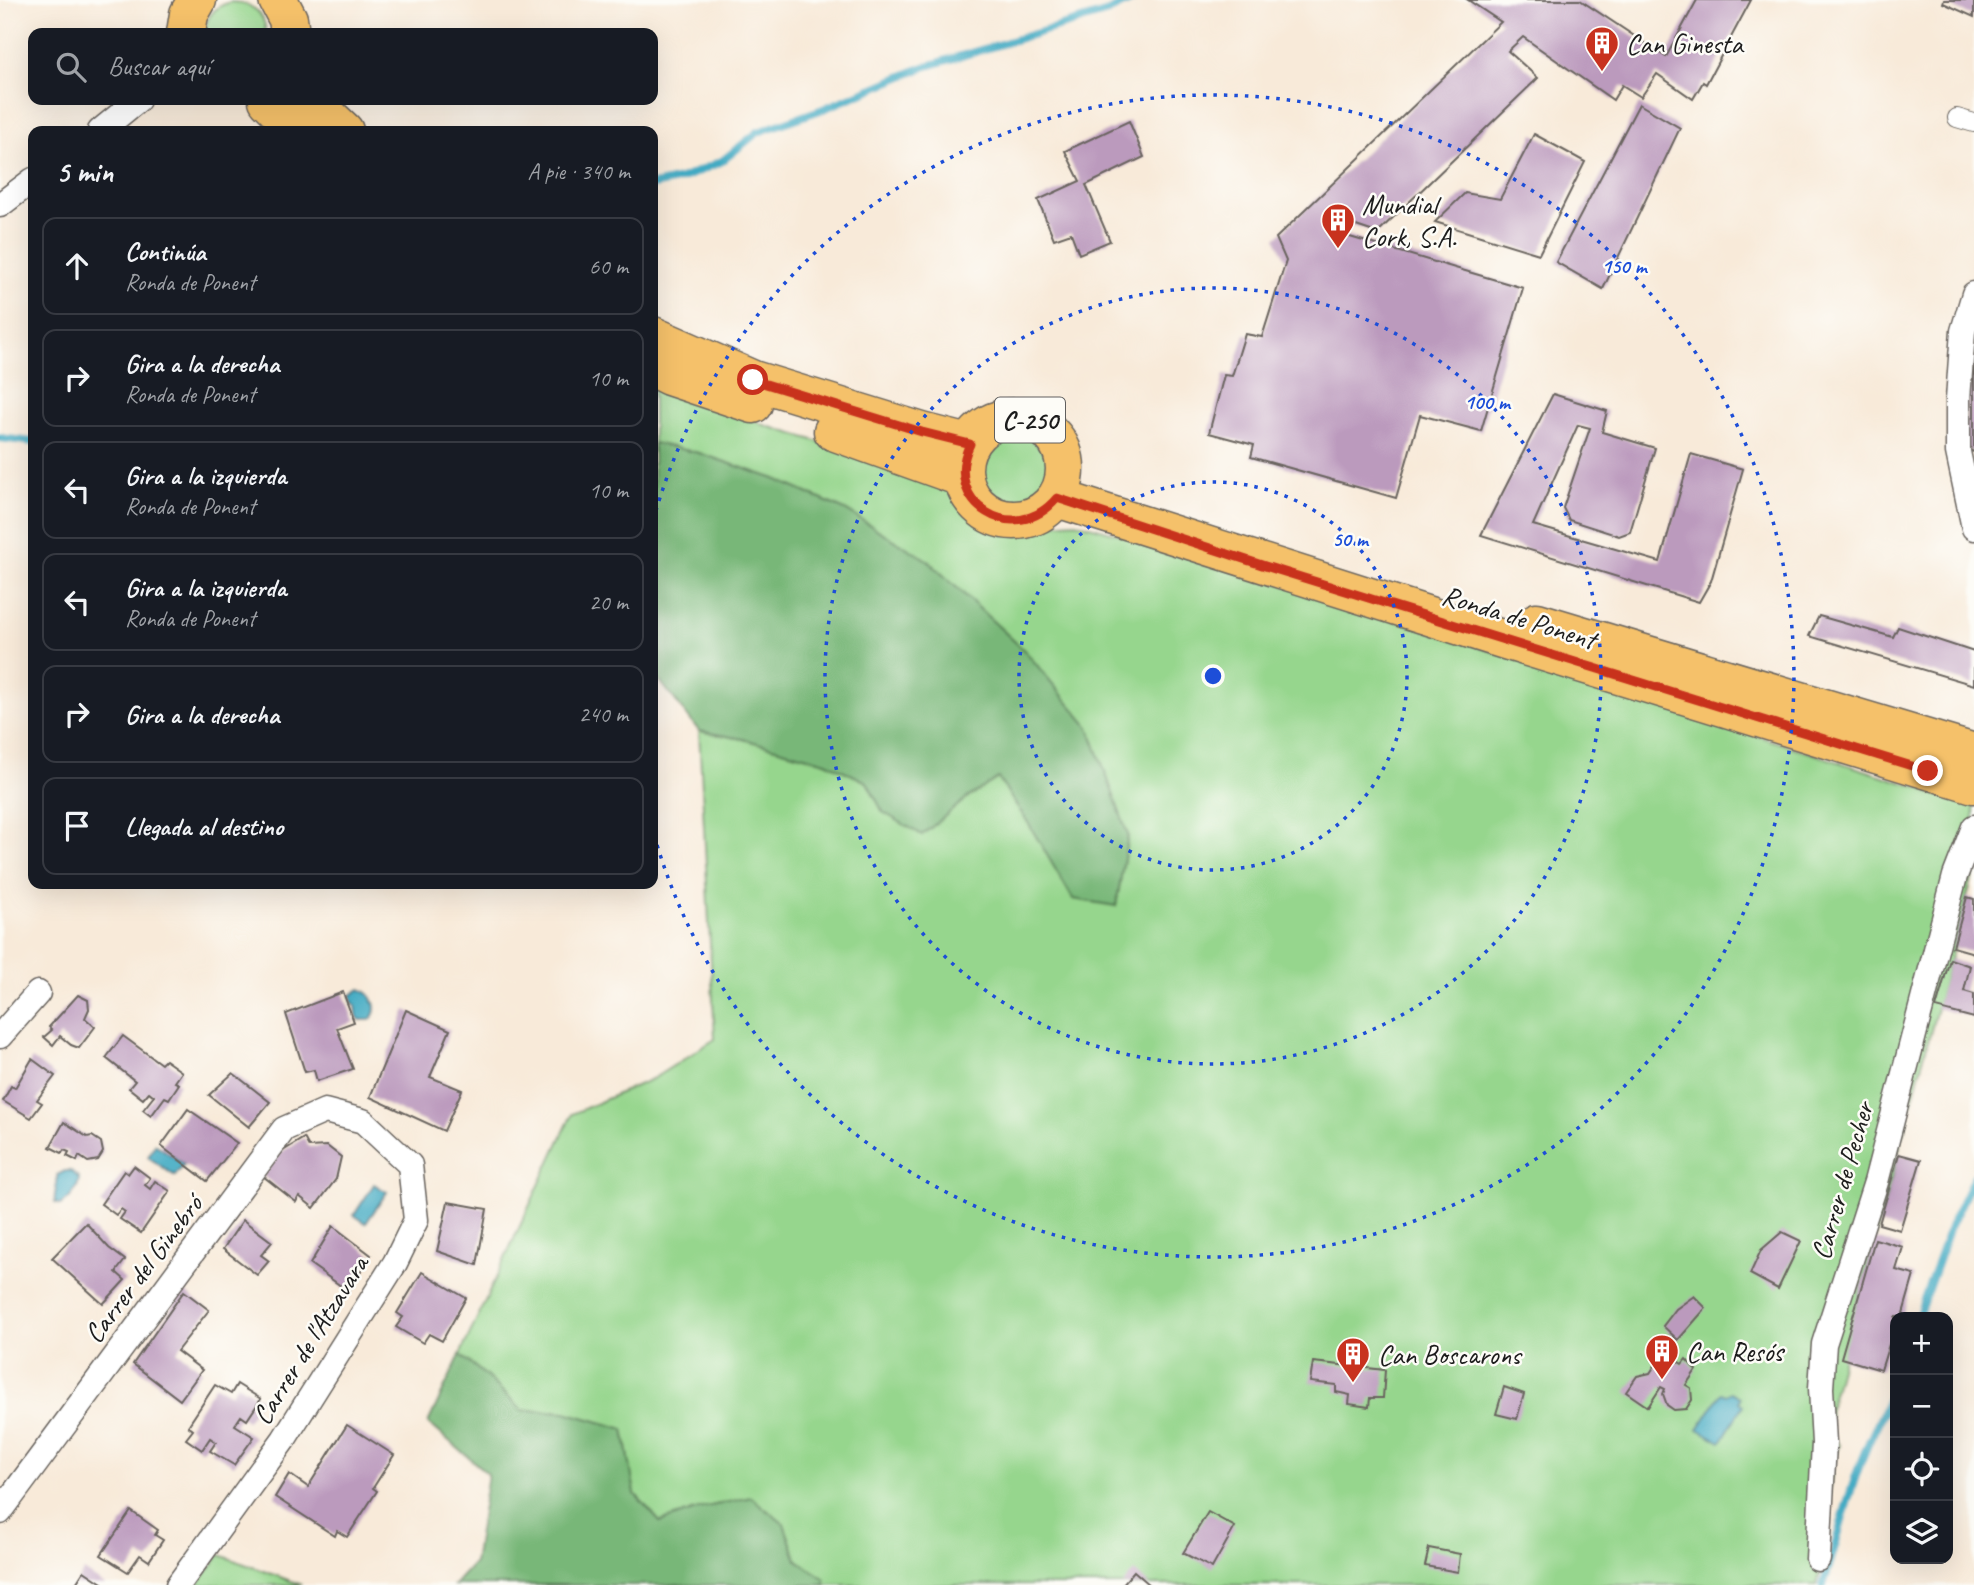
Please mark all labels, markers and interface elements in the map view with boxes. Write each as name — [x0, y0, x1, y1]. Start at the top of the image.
building icon: Can Ginesta — [1583, 24, 1621, 73]
place label: Can Ginesta — [1626, 26, 1745, 61]
search box — [28, 28, 658, 105]
icon: search — [52, 48, 90, 86]
text: Buscar aquí — [108, 50, 210, 83]
text: 5 min — [56, 153, 113, 191]
text: A pie · 340 m — [527, 157, 630, 186]
place label: Mundial Cork, S.A. — [1362, 187, 1457, 254]
building icon: Mundial Cork, S.A. — [1319, 201, 1357, 250]
text: Continúa — [125, 235, 206, 268]
icon: ahead — [58, 247, 96, 285]
text: 60 m — [589, 252, 628, 281]
text: 150 m — [1601, 253, 1649, 279]
text: Ronda de Ponent — [125, 268, 255, 297]
text: Gira a la derecha — [125, 347, 279, 380]
icon: right — [58, 359, 96, 397]
text: 10 m — [589, 364, 628, 393]
route start — [737, 364, 768, 395]
text: Ronda de Ponent — [125, 380, 255, 409]
text: 100 m — [1464, 389, 1512, 415]
road number: C-250 — [995, 398, 1065, 442]
text: Gira a la izquierda — [125, 459, 286, 492]
icon: left — [58, 471, 96, 509]
text: 10 m — [589, 476, 628, 505]
text: Ronda de Ponent — [125, 492, 255, 521]
text: 50 m — [1332, 526, 1370, 552]
text: Gira a la izquierda — [125, 571, 286, 604]
street label: Ronda de Ponent — [1438, 577, 1604, 658]
icon: left — [58, 583, 96, 621]
text: 20 m — [589, 588, 628, 617]
text: Ronda de Ponent — [125, 604, 255, 633]
centre of rings — [1201, 664, 1225, 688]
icon: right — [58, 695, 96, 733]
text: Gira a la derecha — [125, 698, 279, 731]
text: 240 m — [579, 700, 628, 729]
route end — [1912, 755, 1943, 786]
icon: arrive — [58, 807, 96, 845]
text: Llegada al destino — [125, 810, 283, 843]
street label: Carrer de Pecher — [1803, 1096, 1882, 1264]
street label: Carrer del Ginebró — [76, 1185, 212, 1350]
street label: Carrer de l'Atzavara — [244, 1247, 377, 1431]
map controls — [1890, 1312, 1953, 1564]
button: + — [1890, 1312, 1953, 1375]
building icon: Can Resós — [1643, 1332, 1681, 1381]
place label: Can Resós — [1686, 1334, 1785, 1369]
building icon: Can Boscarons — [1334, 1335, 1372, 1384]
place label: Can Boscarons — [1378, 1337, 1523, 1372]
button: − — [1890, 1375, 1953, 1438]
button: locate — [1890, 1438, 1953, 1501]
button: layers — [1890, 1501, 1953, 1564]

